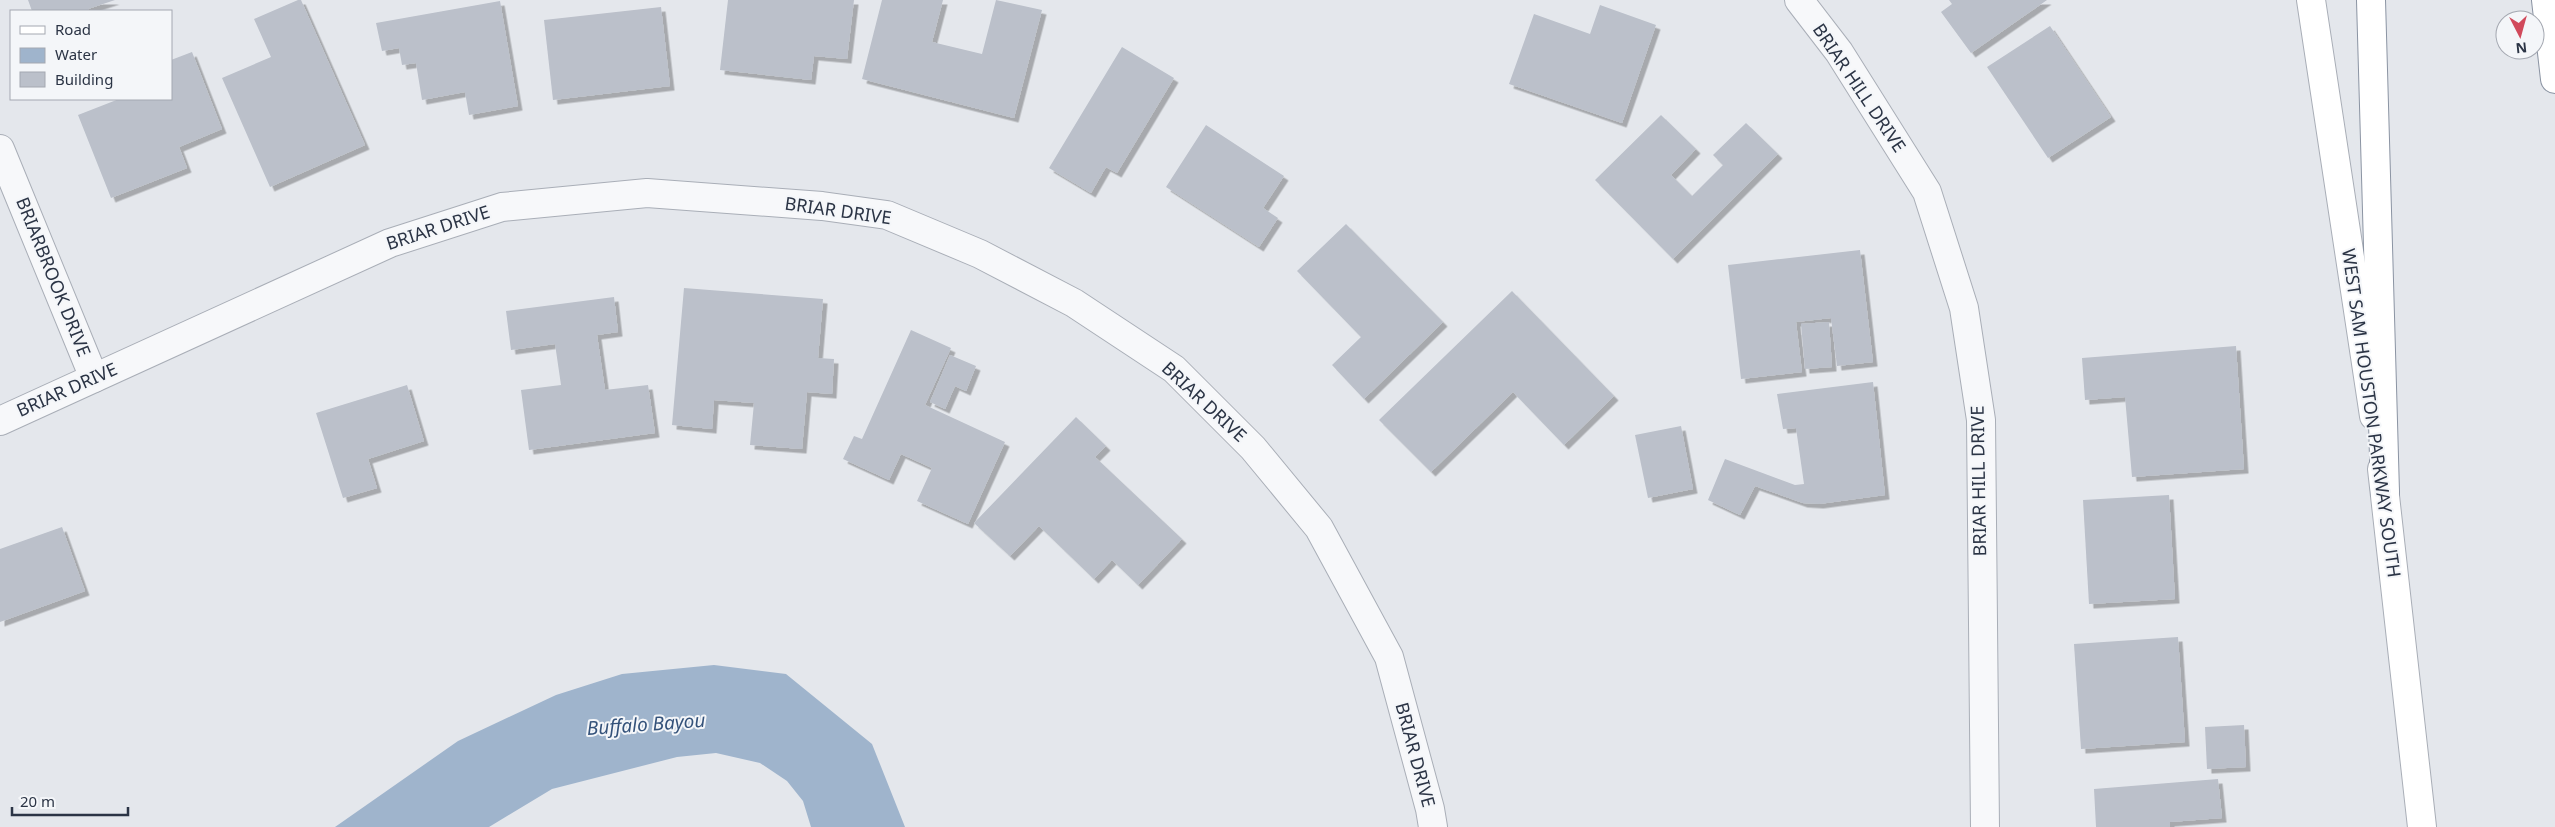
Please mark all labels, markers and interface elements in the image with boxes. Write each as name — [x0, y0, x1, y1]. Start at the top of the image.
legend — [10, 10, 172, 100]
north arrow — [2495, 10, 2545, 60]
street label: BRIAR HILL DRIVE — [1808, 18, 1912, 157]
text: Road — [55, 19, 91, 39]
text: N — [2515, 38, 2528, 58]
text: Water — [55, 44, 97, 64]
text: Building — [55, 69, 113, 89]
street label: BRIAR DRIVE — [783, 191, 893, 229]
street label: BRIARBROOK DRIVE — [11, 193, 97, 360]
street label: BRIAR DRIVE — [383, 199, 493, 255]
street label: WEST SAM HOUSTON PARKWAY SOUTH — [2337, 247, 2407, 579]
street label: BRIAR DRIVE — [13, 356, 121, 422]
street label: BRIAR DRIVE — [1157, 356, 1252, 447]
street label: BRIAR HILL DRIVE — [1965, 406, 1991, 557]
street label: BRIAR DRIVE — [1390, 700, 1441, 810]
water label: Buffalo Bayou — [586, 707, 706, 741]
scale bar — [12, 784, 129, 816]
text: 20 m — [20, 791, 55, 811]

